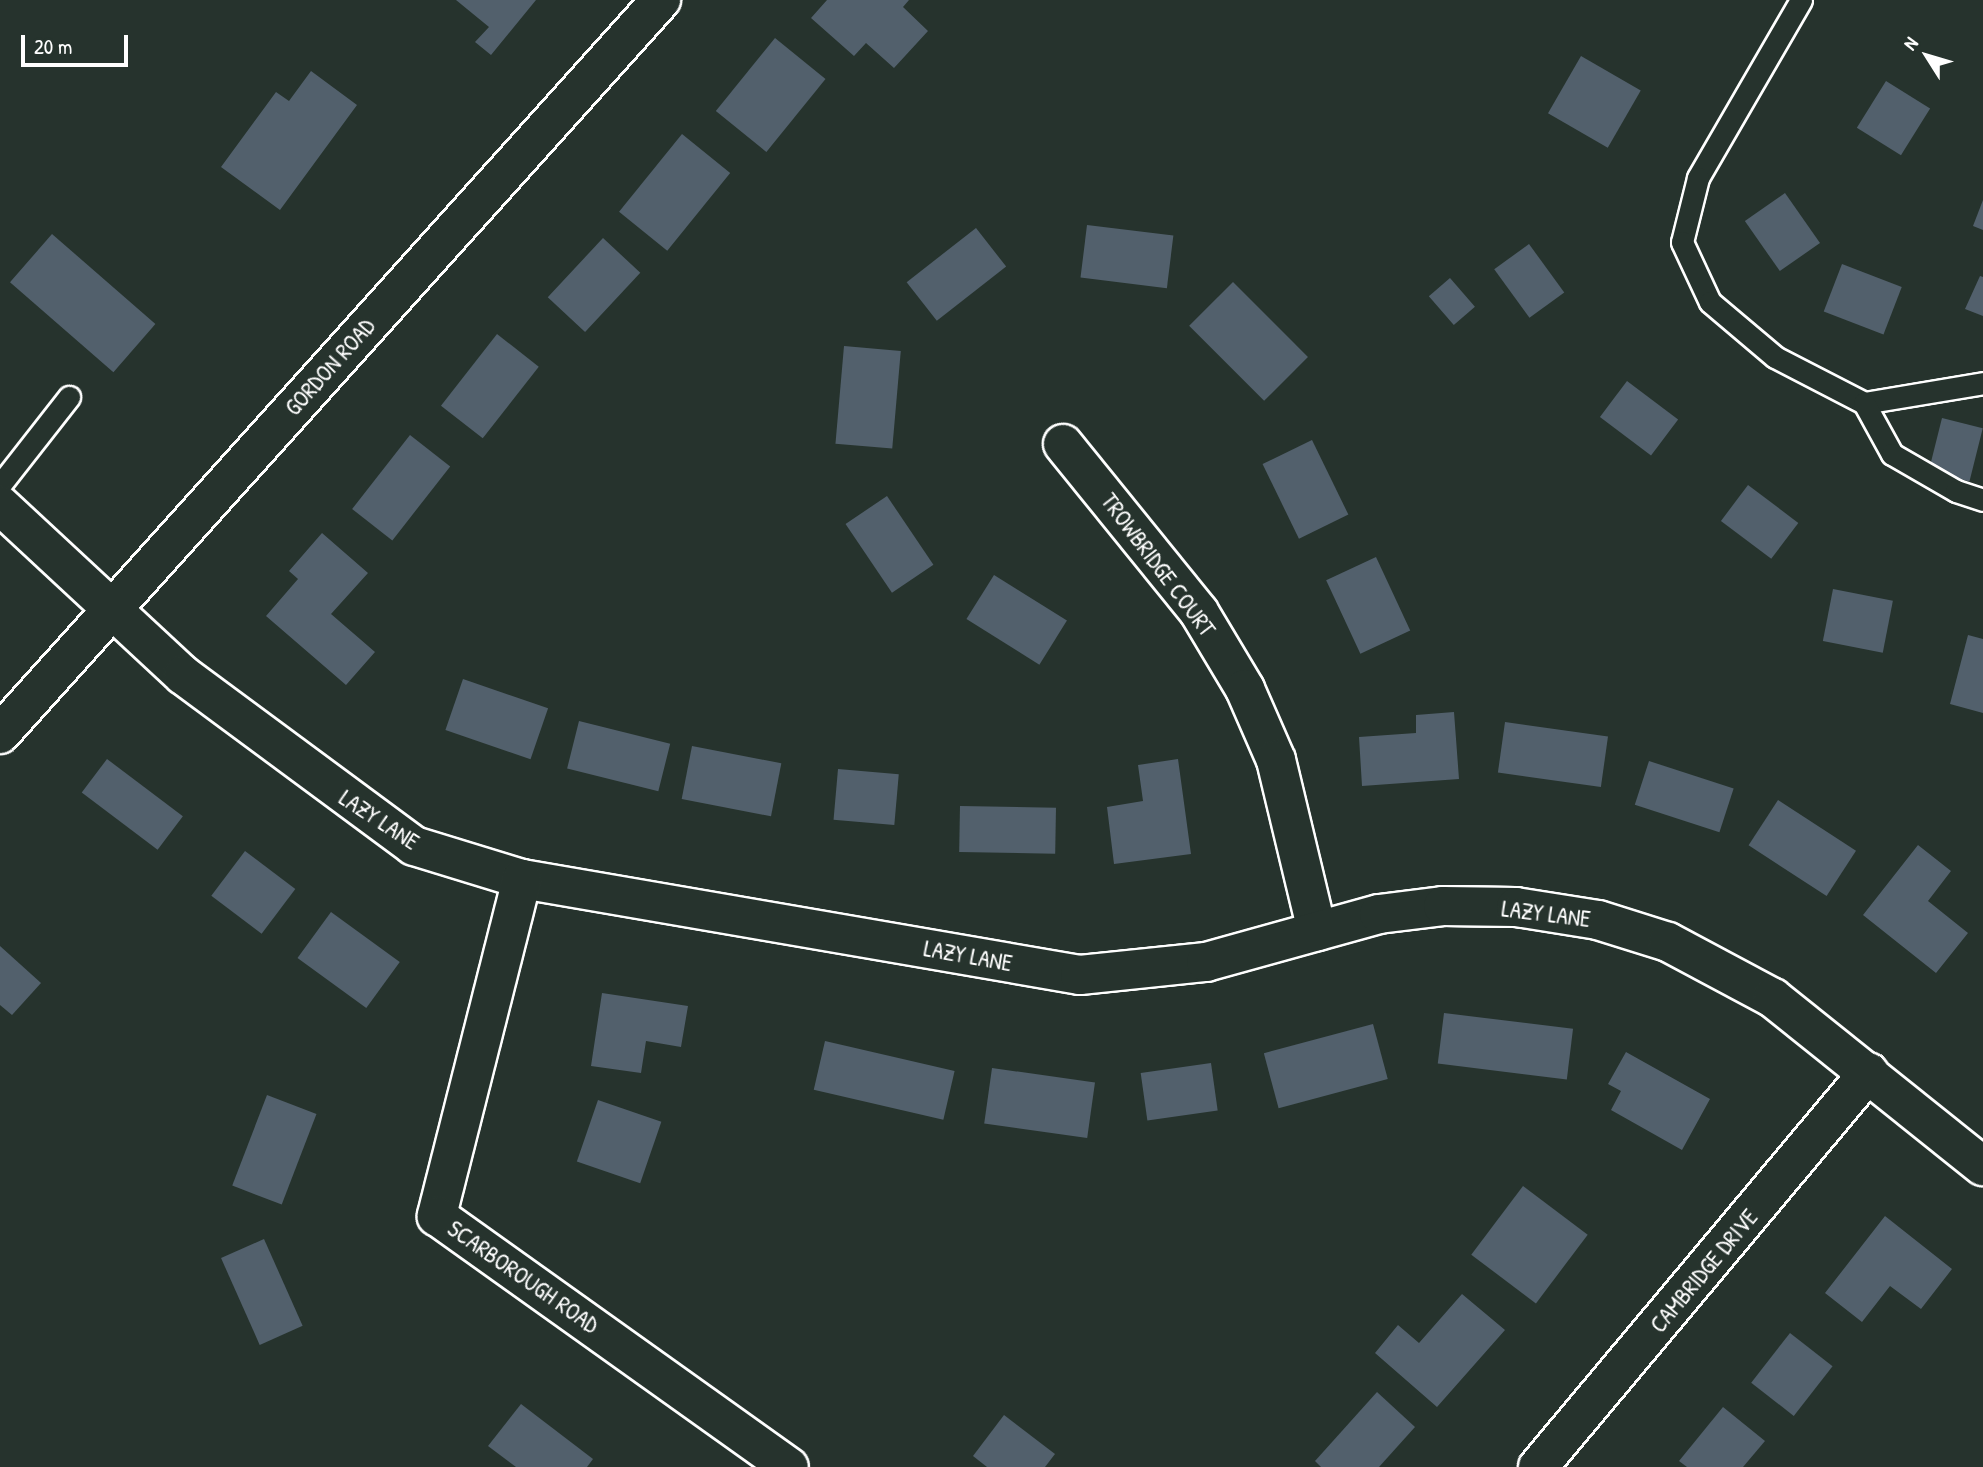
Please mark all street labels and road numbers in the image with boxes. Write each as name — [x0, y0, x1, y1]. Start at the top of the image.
street label: GORDON ROAD — [279, 313, 381, 421]
street label: TROWBRIDGE COURT — [1095, 488, 1221, 642]
street label: LAZY LANE — [334, 784, 424, 856]
street label: LAZY LANE — [1500, 895, 1592, 933]
street label: LAZY LANE — [922, 935, 1014, 977]
street label: CAMBRIDGE DRIVE — [1644, 1204, 1764, 1338]
street label: SCARBOROUGH ROAD — [442, 1215, 604, 1339]

